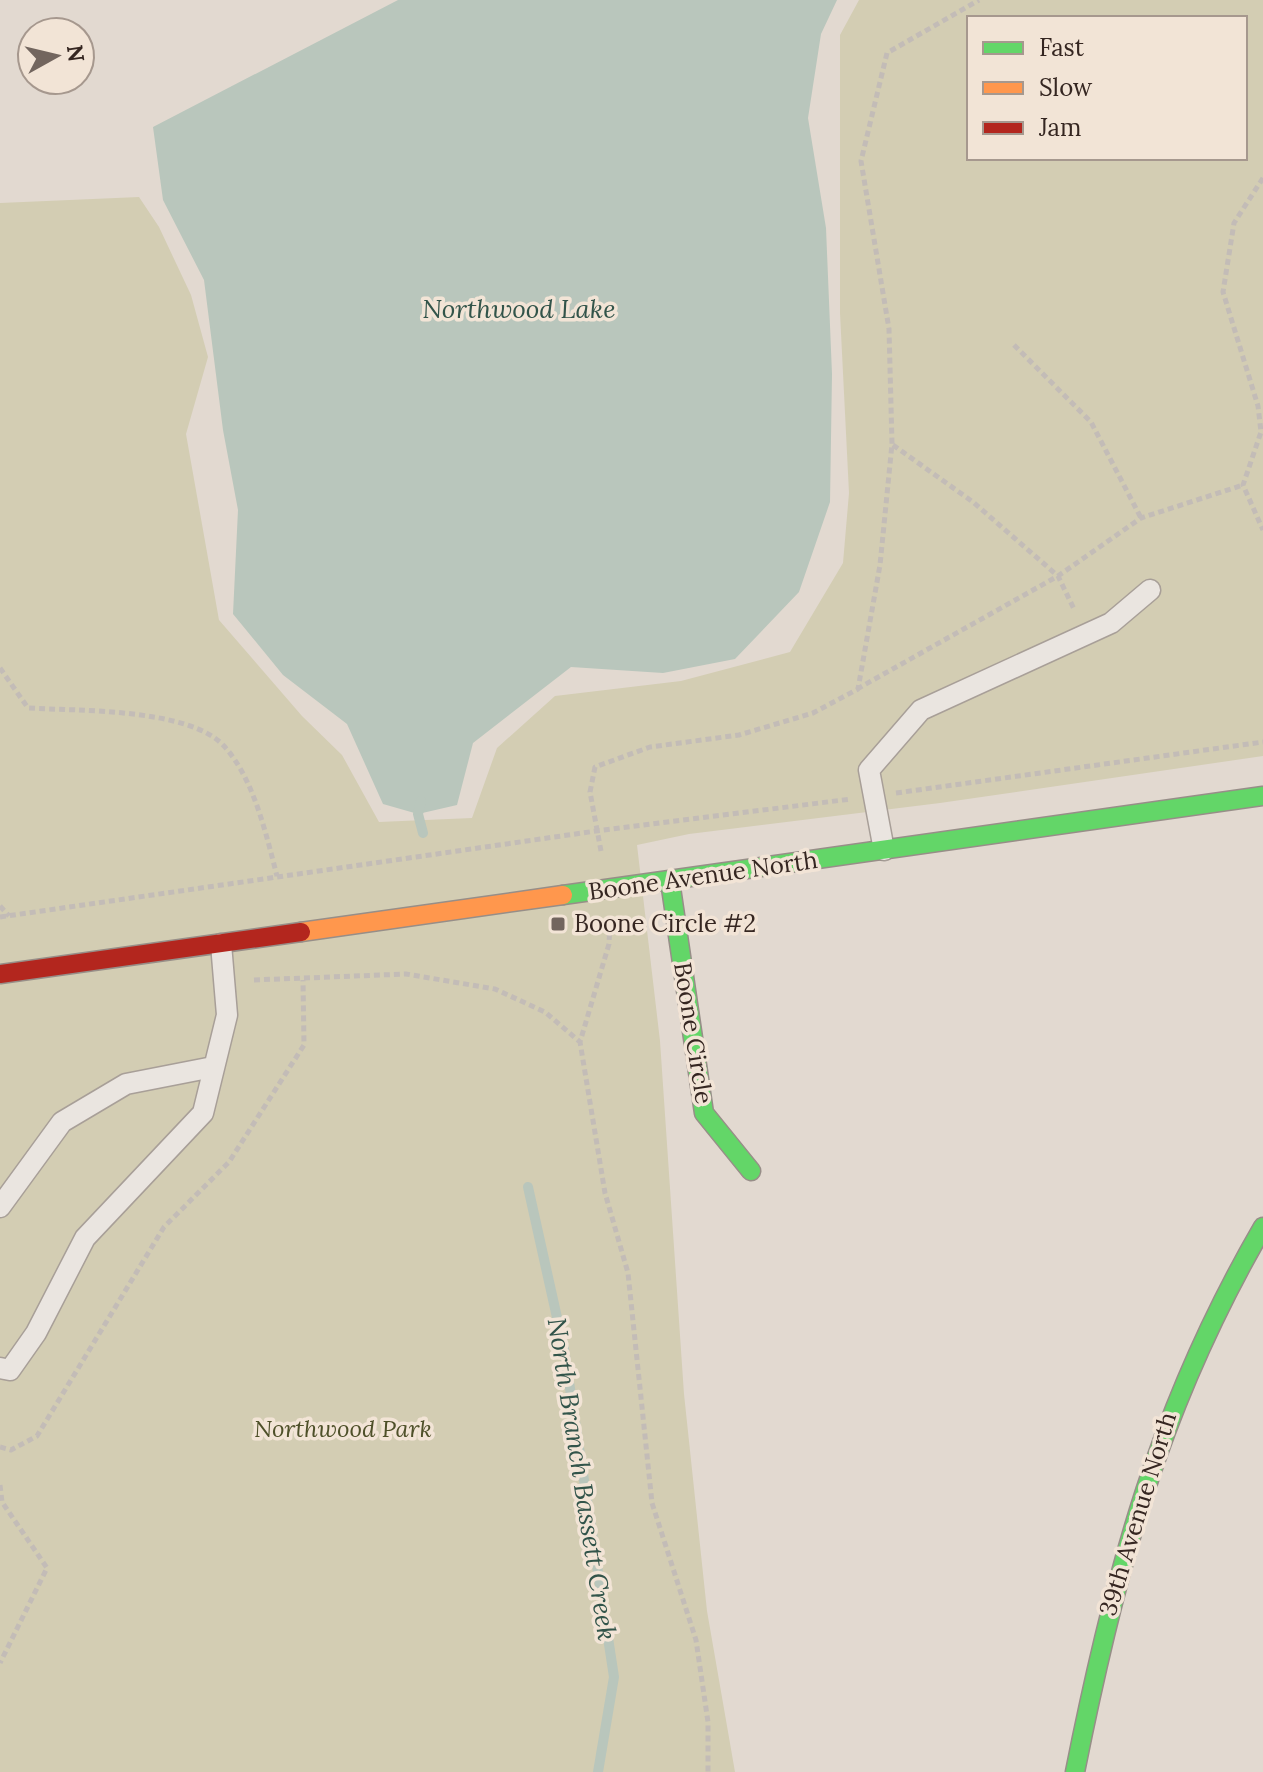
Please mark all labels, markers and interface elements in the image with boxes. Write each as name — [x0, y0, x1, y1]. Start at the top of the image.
north arrow — [16, 16, 96, 96]
legend — [967, 16, 1247, 160]
text: Fast — [1039, 32, 1085, 63]
text: N — [61, 43, 91, 64]
text: Slow — [1039, 72, 1093, 103]
text: Jam — [1038, 112, 1081, 143]
water label: Northwood Lake — [422, 292, 616, 325]
street label: Boone Avenue North — [586, 844, 819, 907]
place label: Boone Circle #2 — [574, 908, 756, 939]
marker: Boone Circle #2 — [549, 915, 567, 933]
street label: Boone Circle — [667, 960, 720, 1106]
water label: North Branch Bassett Creek — [541, 1315, 624, 1643]
street label: 39th Avenue North — [1092, 1408, 1183, 1619]
park label: Northwood Park — [254, 1413, 432, 1444]

